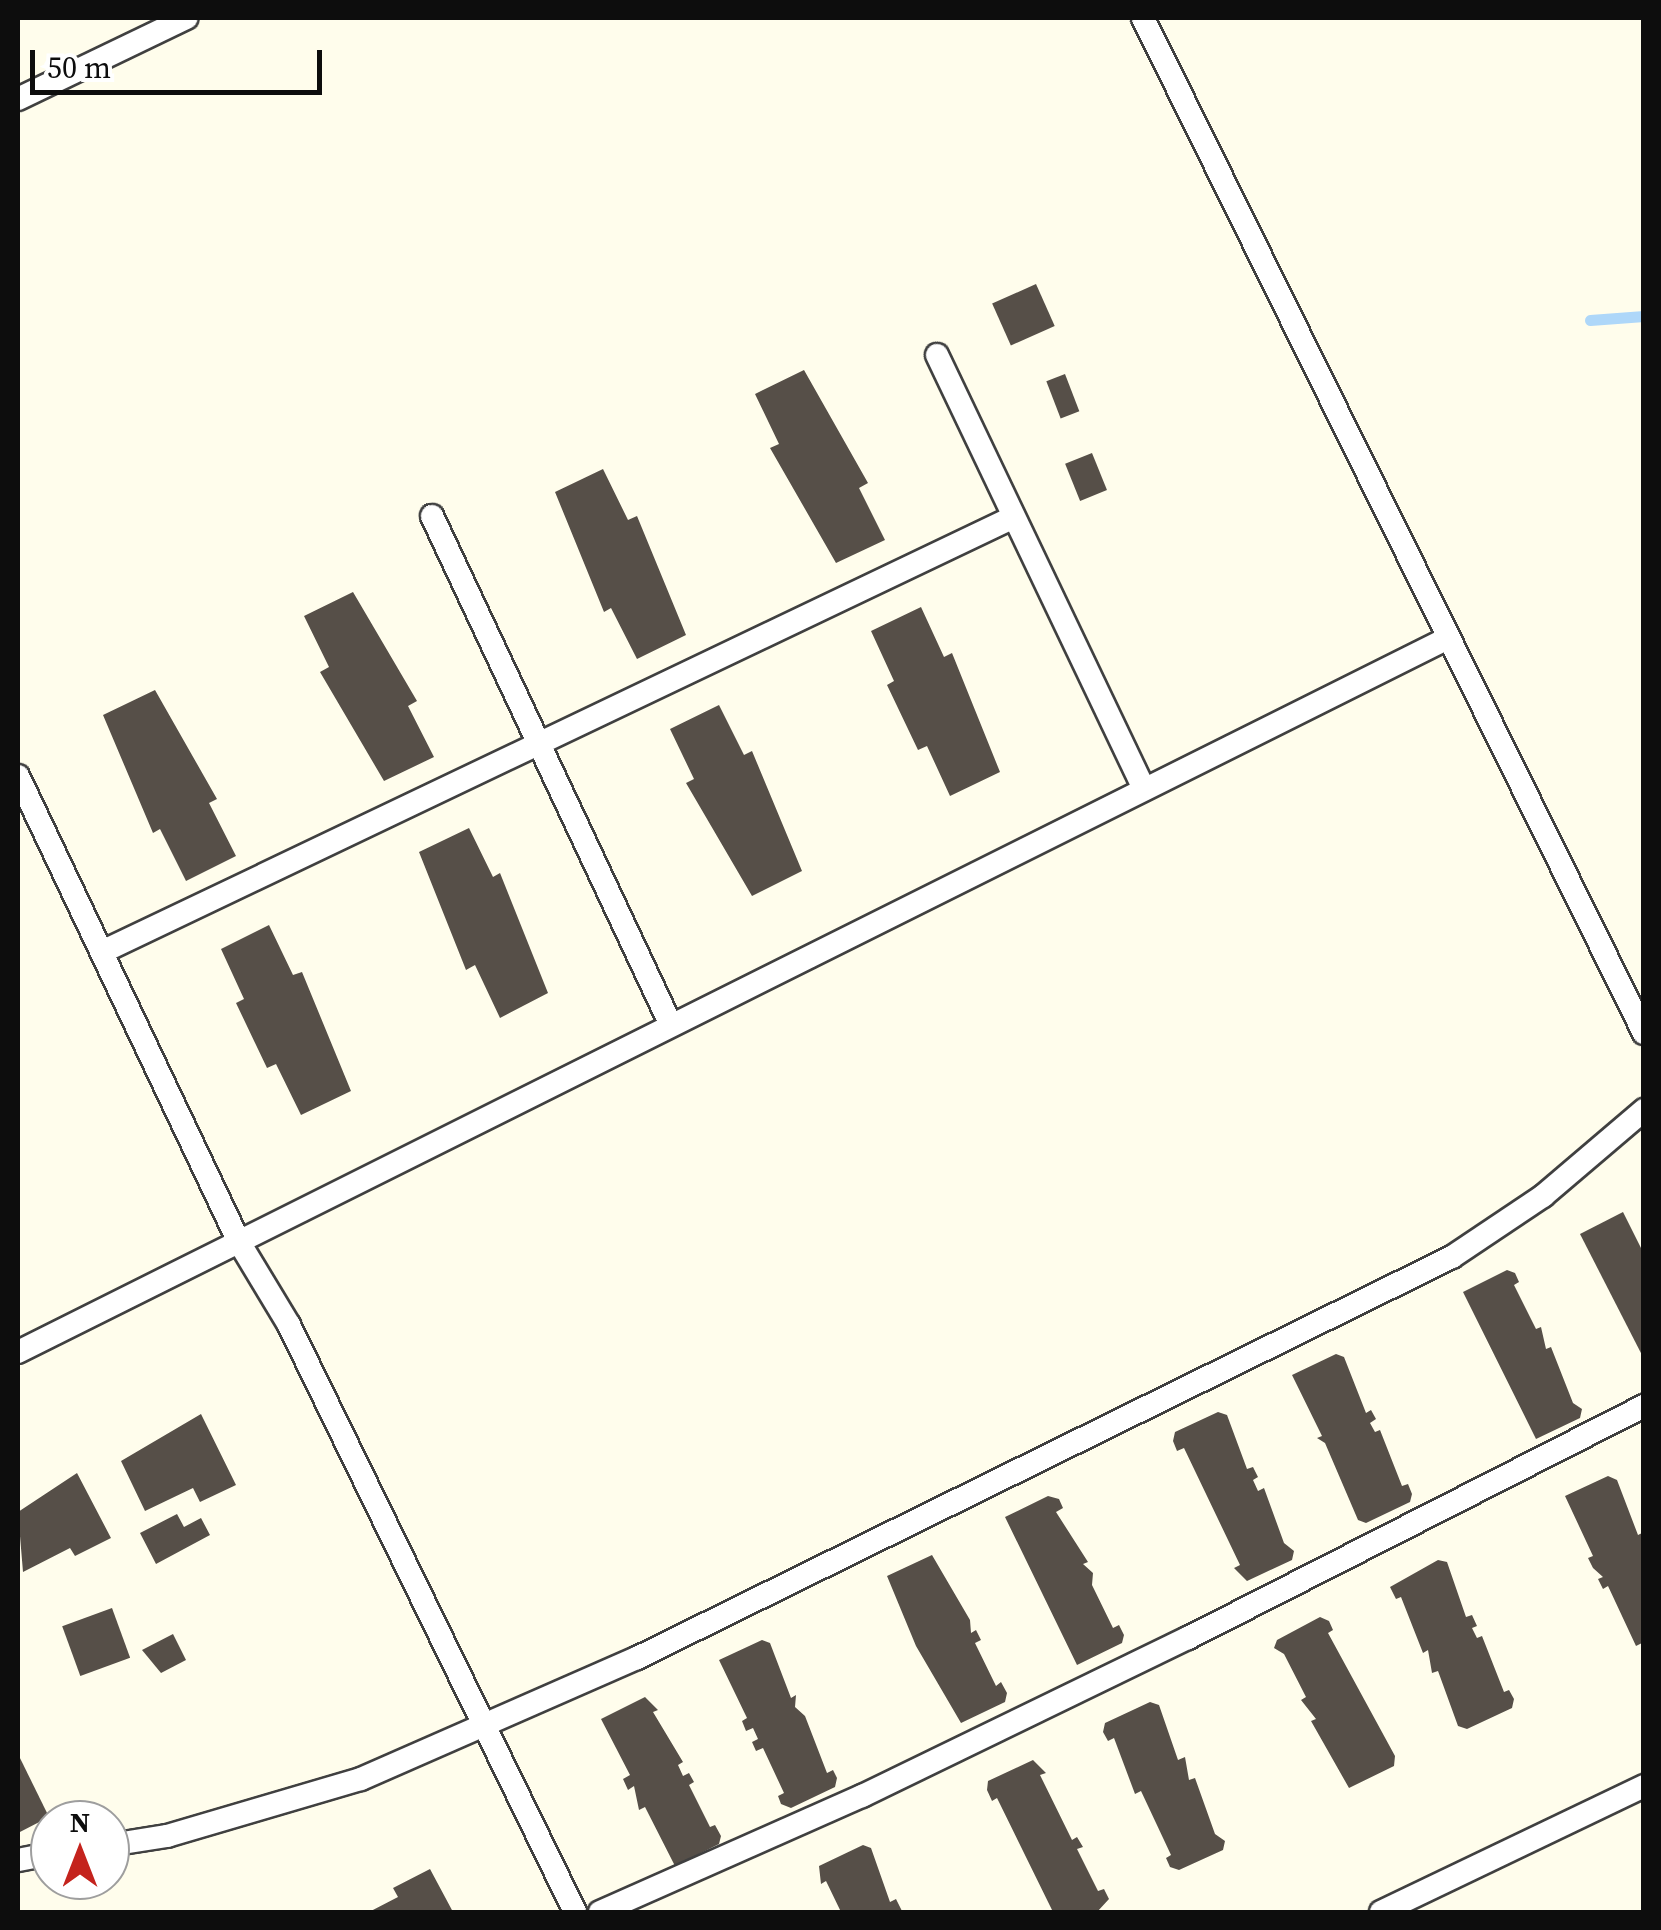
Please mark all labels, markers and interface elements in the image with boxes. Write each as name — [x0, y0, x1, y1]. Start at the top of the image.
scale bar — [35, 30, 328, 92]
text: 50 m — [47, 47, 111, 88]
north arrow — [30, 1800, 130, 1900]
text: N — [70, 1803, 90, 1841]

